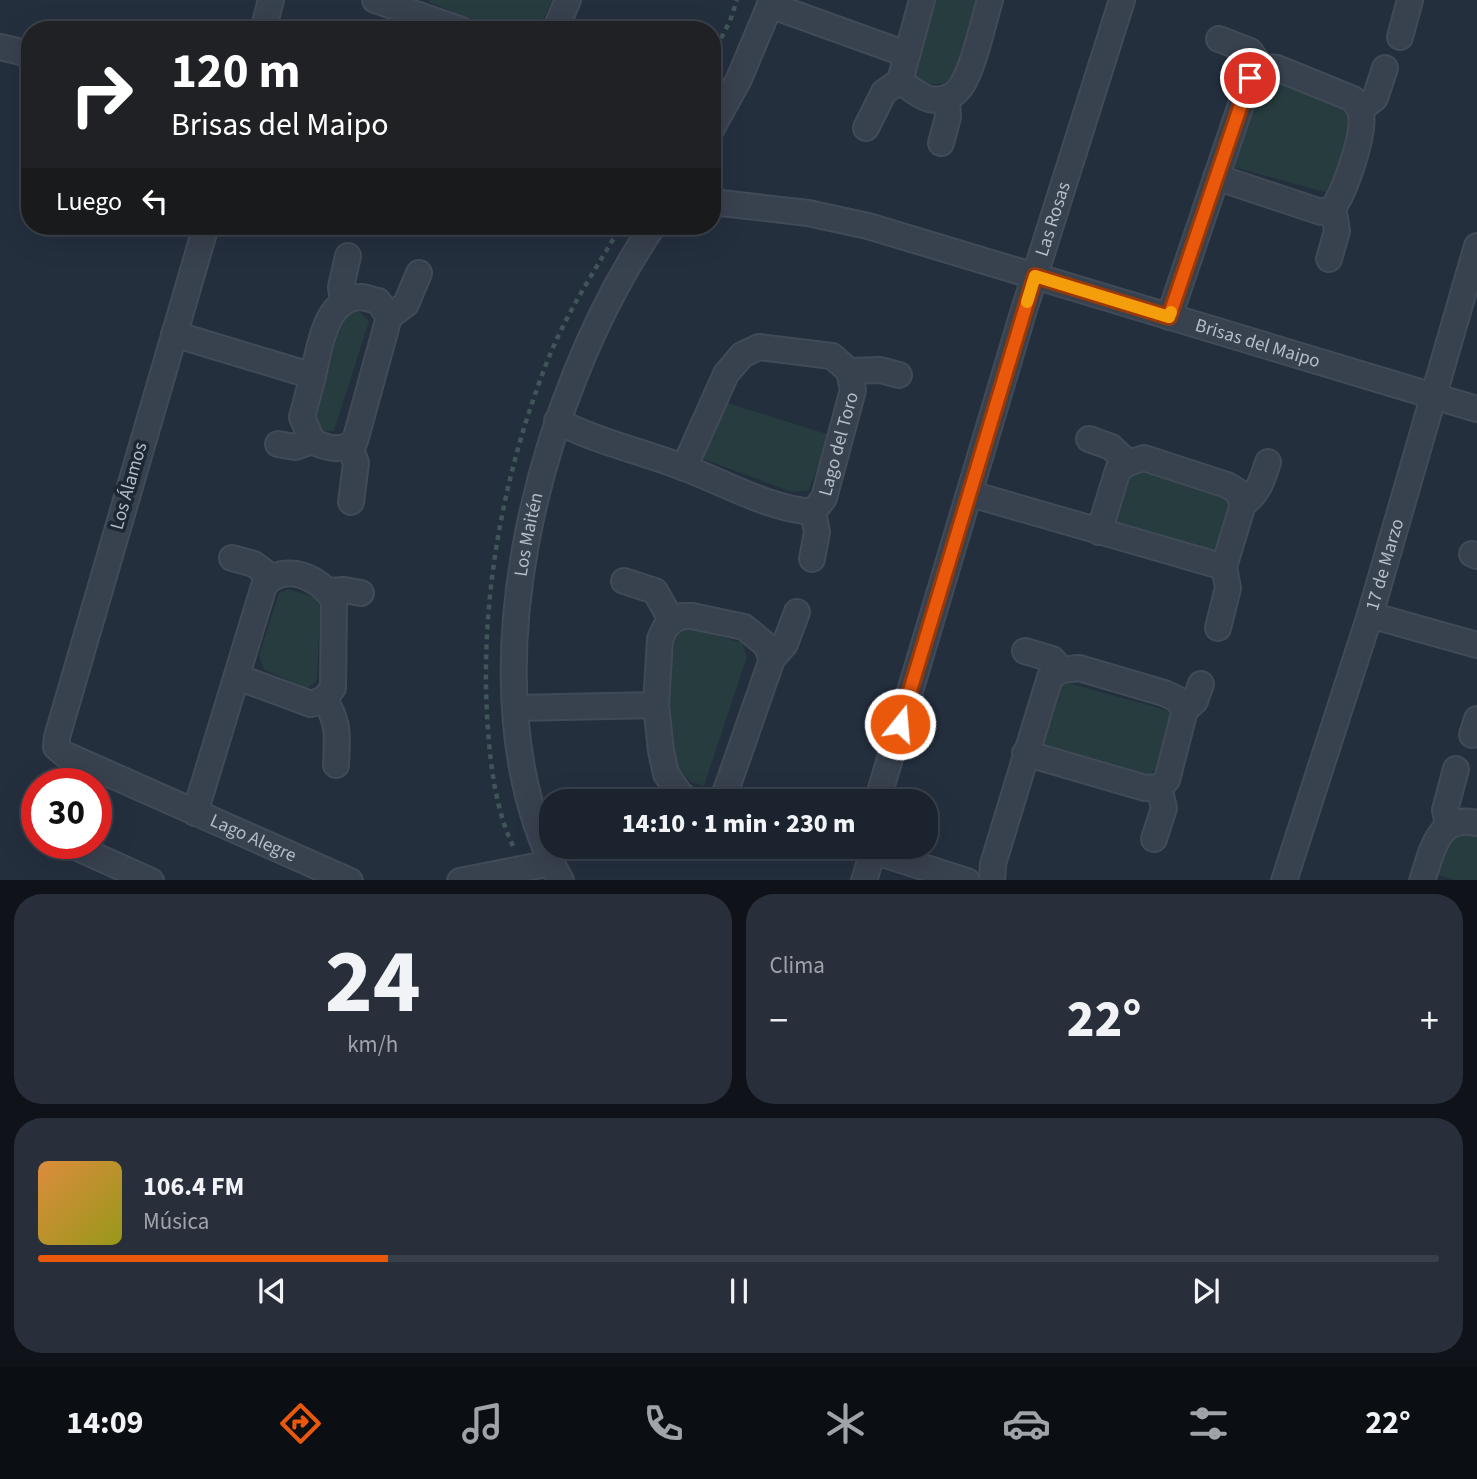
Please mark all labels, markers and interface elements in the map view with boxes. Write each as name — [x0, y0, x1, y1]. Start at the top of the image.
text: 120 m — [171, 37, 300, 107]
pin — [1220, 48, 1280, 108]
icon: right — [56, 49, 147, 140]
icon: arrive — [1231, 59, 1269, 97]
text: Brisas del Maipo — [171, 102, 389, 148]
street label: Las Rosas — [1028, 178, 1077, 260]
icon: left — [136, 182, 174, 220]
text: Luego — [56, 183, 122, 220]
street label: Brisas del Maipo — [1192, 312, 1324, 375]
street label: Lago del Toro — [812, 389, 865, 499]
street label: Los Álamos — [104, 439, 154, 533]
street label: Los Maitén — [507, 490, 550, 578]
street label: 17 de Marzo — [1358, 515, 1411, 614]
position arrow — [863, 687, 937, 761]
speed limit sign: 30 — [21, 768, 112, 859]
text: 14:10 · 1 min · 230 m — [622, 805, 855, 842]
street label: Lago Alegre — [206, 807, 301, 869]
text: 24 — [325, 918, 421, 1047]
text: Clima — [770, 949, 825, 982]
text: 22° — [1067, 983, 1142, 1057]
text: − — [770, 994, 788, 1048]
text: + — [1420, 994, 1439, 1048]
text: km/h — [347, 1028, 398, 1061]
text: 106.4 FM — [143, 1168, 244, 1205]
text: Música — [143, 1205, 209, 1238]
icon: previous — [253, 1272, 291, 1310]
icon: pause — [720, 1272, 758, 1310]
icon: next — [1187, 1272, 1225, 1310]
icon: directions — [276, 1399, 325, 1448]
icon: music — [458, 1399, 507, 1448]
icon: phone — [639, 1399, 688, 1448]
icon: climate — [821, 1399, 870, 1448]
icon: car — [1002, 1399, 1051, 1448]
icon: filters — [1184, 1399, 1233, 1448]
text: 14:09 — [66, 1400, 143, 1446]
text: 22° — [1365, 1400, 1411, 1446]

